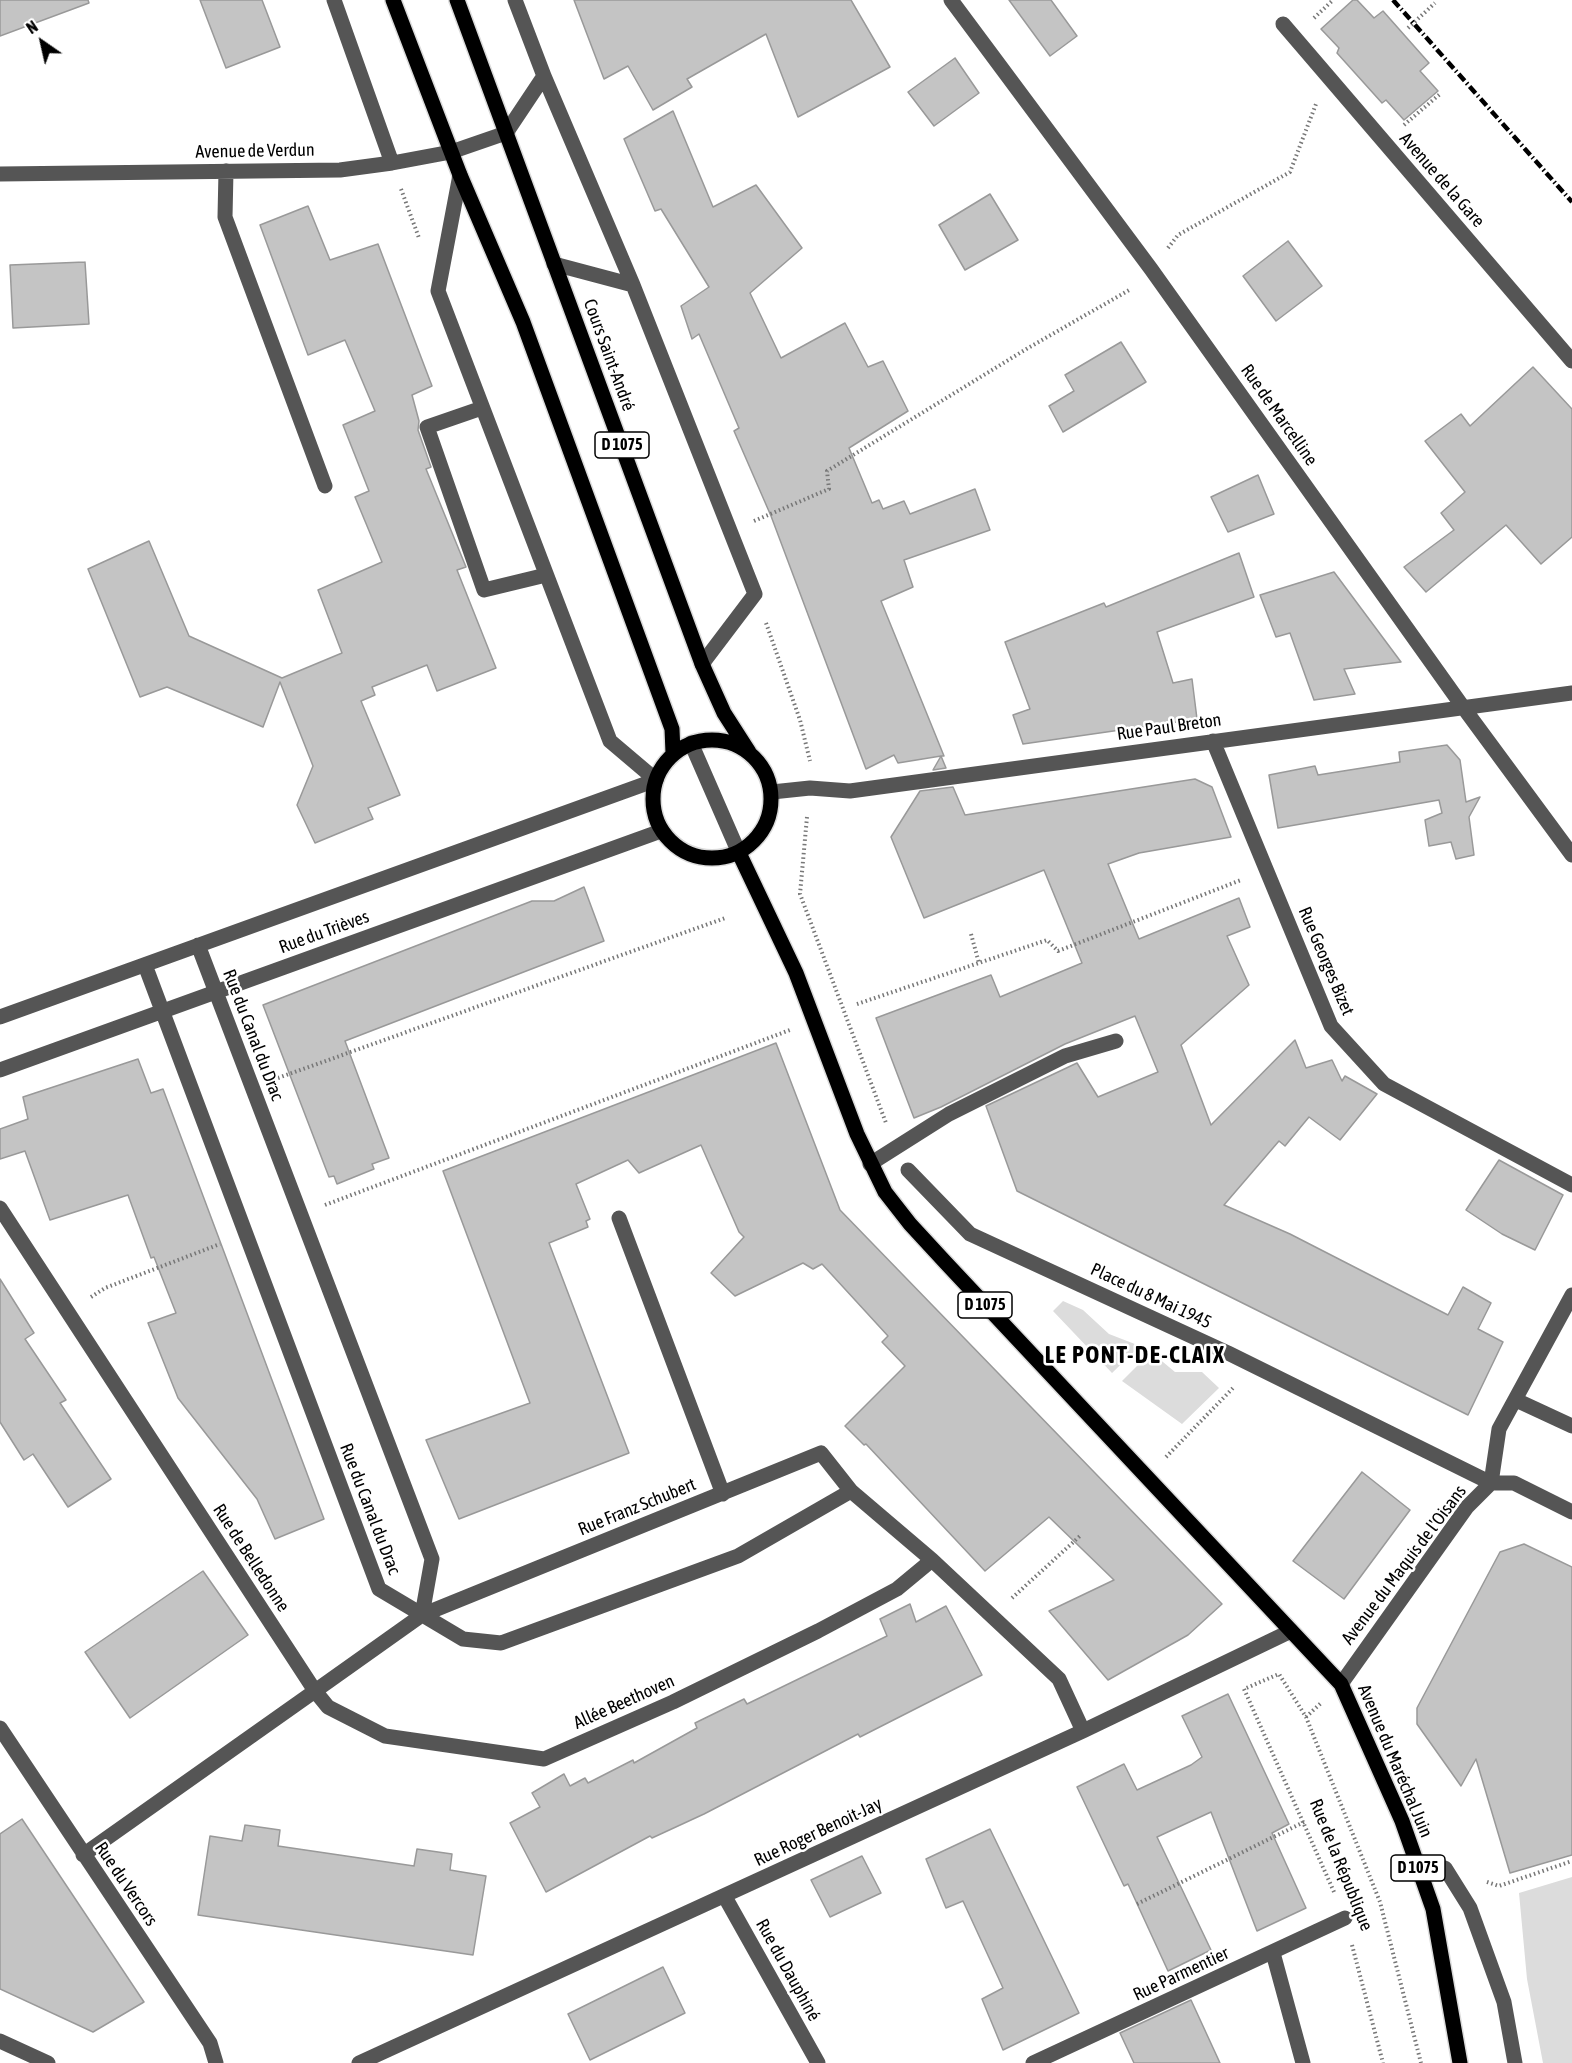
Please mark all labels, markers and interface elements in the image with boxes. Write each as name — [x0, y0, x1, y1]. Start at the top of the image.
north arrow — [12, 12, 72, 72]
text: N — [23, 17, 41, 37]
street label: Avenue de la Gare — [1395, 128, 1489, 232]
street label: Avenue de Verdun — [195, 139, 315, 163]
street label: Cours Saint-André — [579, 296, 639, 414]
street label: Rue de Marcelline — [1236, 360, 1322, 470]
road number: D 1075 — [595, 432, 649, 458]
street label: Rue Paul Breton — [1115, 709, 1223, 745]
street label: Rue Georges Bizet — [1293, 903, 1359, 1019]
street label: Rue du Trièves — [276, 906, 372, 958]
street label: Rue du Canal du Drac — [218, 966, 288, 1104]
street label: Place du 8 Mai 1945 — [1087, 1259, 1215, 1333]
road number: D 1075 — [958, 1292, 1012, 1318]
district label: LE PONT-DE-CLAIX — [1045, 1341, 1225, 1369]
street label: Rue du Canal du Drac — [335, 1440, 405, 1578]
street label: Rue Franz Schubert — [575, 1474, 699, 1540]
street label: Avenue du Maquis de l'Oisans — [1337, 1481, 1471, 1649]
street label: Rue de Belledonne — [208, 1500, 294, 1616]
street label: Allée Beethoven — [570, 1670, 678, 1734]
street label: Avenue du Maréchal Juin — [1353, 1681, 1437, 1841]
street label: Rue Roger Benoit-Jay — [751, 1793, 885, 1871]
street label: Rue de la République — [1305, 1796, 1377, 1934]
street label: Rue du Vercors — [90, 1838, 162, 1930]
road number: D 1075 — [1391, 1855, 1445, 1881]
street label: Rue du Dauphiné — [751, 1915, 825, 2025]
street label: Rue Parmentier — [1130, 1942, 1232, 2006]

